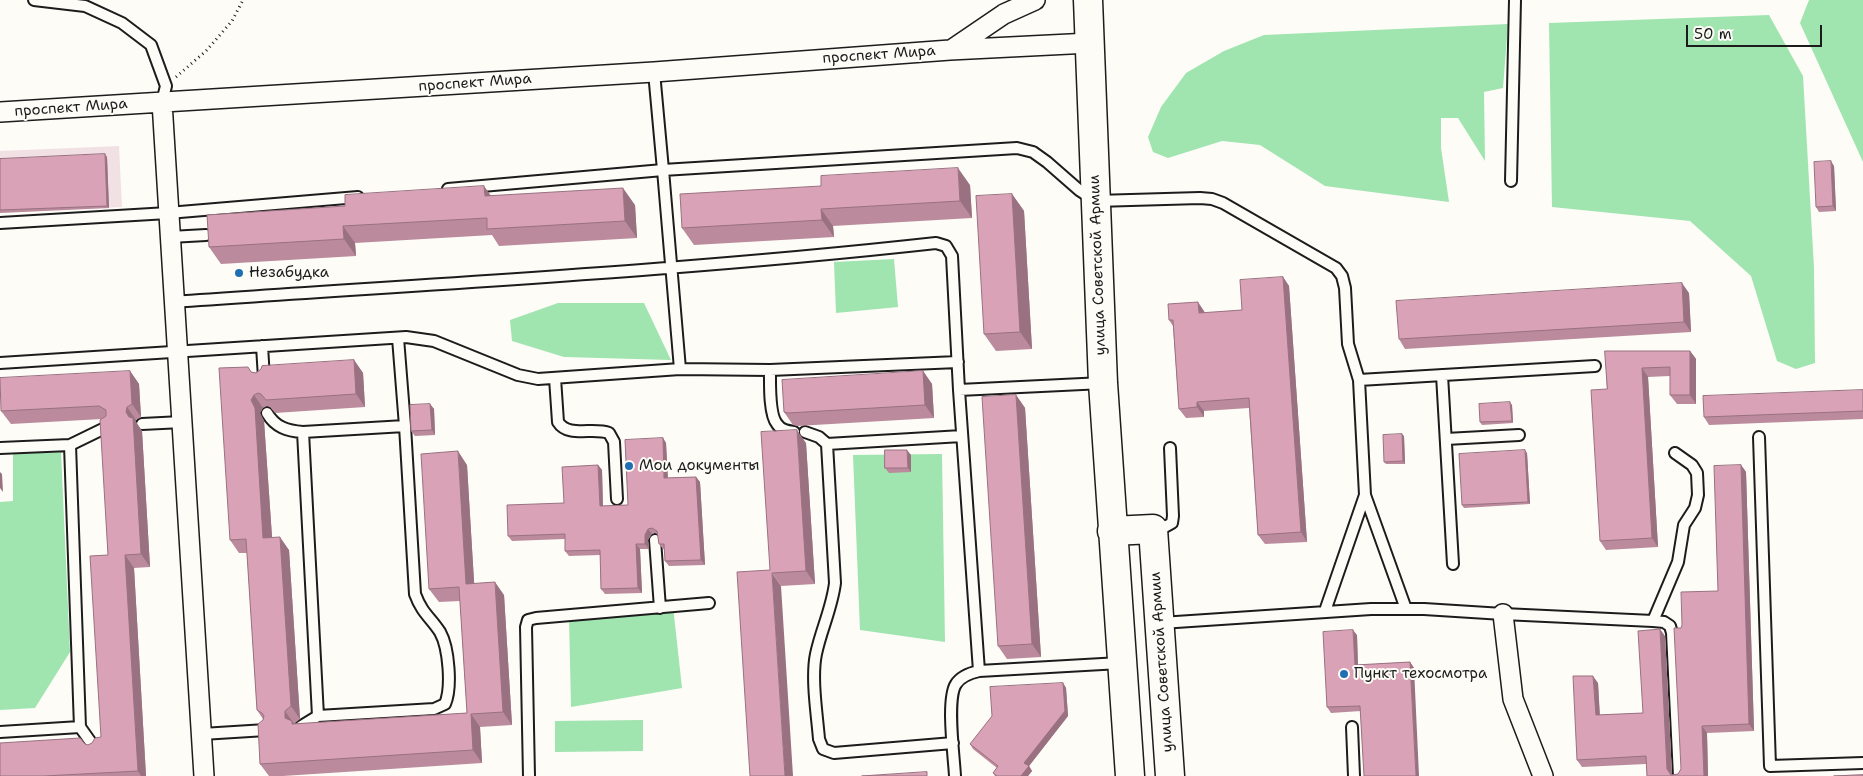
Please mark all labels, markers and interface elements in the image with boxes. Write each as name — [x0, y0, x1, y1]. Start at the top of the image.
scale bar — [1688, 15, 1824, 47]
text: 50 m — [1694, 24, 1732, 44]
street label: проспект Мира — [822, 42, 936, 68]
street label: проспект Мира — [418, 70, 532, 96]
street label: проспект Мира — [14, 95, 128, 121]
street label: улица Советской Армии — [1086, 174, 1110, 356]
place label: Незабудка — [249, 264, 329, 282]
marker: Незабудка — [233, 267, 245, 279]
place label: Мои документы — [639, 457, 760, 475]
marker: Мои документы — [623, 460, 635, 472]
street label: улица Советской Армии — [1147, 571, 1177, 753]
place label: Пункт техосмотра — [1354, 665, 1487, 683]
marker: Пункт техосмотра — [1338, 668, 1350, 680]

